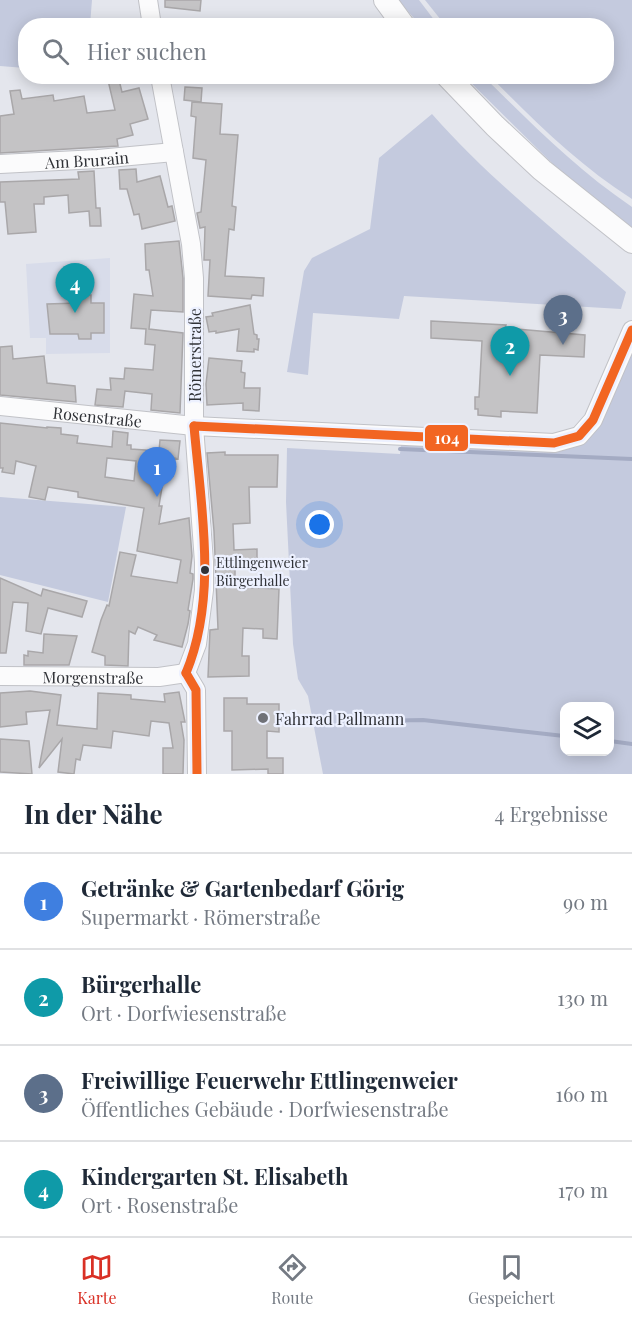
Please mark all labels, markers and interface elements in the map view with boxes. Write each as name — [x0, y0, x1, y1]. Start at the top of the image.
search box — [18, 18, 614, 84]
icon: search — [39, 35, 72, 68]
text: Hier suchen — [87, 36, 207, 66]
street label: Am Brurain — [43, 146, 130, 172]
pin: 4 — [56, 264, 94, 313]
pin: 3 — [544, 296, 582, 345]
street label: Römerstraße — [184, 308, 205, 402]
pin: 2 — [490, 326, 530, 376]
street label: Rosenstraße — [52, 401, 143, 431]
line badge: 104 — [424, 424, 469, 452]
text: 104 — [435, 427, 459, 448]
pin: 1 — [138, 448, 176, 497]
your location — [305, 510, 334, 539]
place label: Ettlingenweier Bürgerhalle — [216, 553, 309, 590]
marker: Ettlingenweier Bürgerhalle — [199, 564, 211, 576]
street label: Morgenstraße — [42, 666, 144, 687]
map controls — [560, 702, 614, 756]
button: layers — [560, 702, 614, 756]
place label: Fahrrad Pallmann — [275, 708, 405, 729]
marker: Fahrrad Pallmann — [256, 711, 270, 725]
text: In der Nähe — [24, 796, 163, 831]
text: 4 Ergebnisse — [495, 800, 608, 827]
text: Getränke & Gartenbedarf Görig — [81, 873, 404, 903]
text: 1 — [40, 888, 47, 915]
text: 90 m — [563, 888, 608, 915]
text: Supermarkt · Römerstraße — [81, 903, 321, 930]
text: Bürgerhalle — [81, 969, 201, 999]
text: 2 — [38, 984, 49, 1011]
text: 130 m — [557, 984, 608, 1011]
text: Ort · Dorfwiesenstraße — [81, 999, 287, 1026]
text: Freiwillige Feuerwehr Ettlingenweier — [81, 1065, 458, 1095]
text: 3 — [39, 1080, 48, 1107]
text: 160 m — [556, 1080, 608, 1107]
text: Öffentliches Gebäude · Dorfwiesenstraße — [81, 1095, 449, 1122]
text: Kindergarten St. Elisabeth — [81, 1161, 348, 1191]
text: 4 — [38, 1176, 49, 1203]
text: 170 m — [558, 1176, 608, 1203]
text: Ort · Rosenstraße — [81, 1191, 238, 1218]
tab: Karte — [77, 1251, 117, 1308]
tab: Route — [271, 1251, 313, 1308]
tab: Gespeichert — [468, 1251, 555, 1308]

